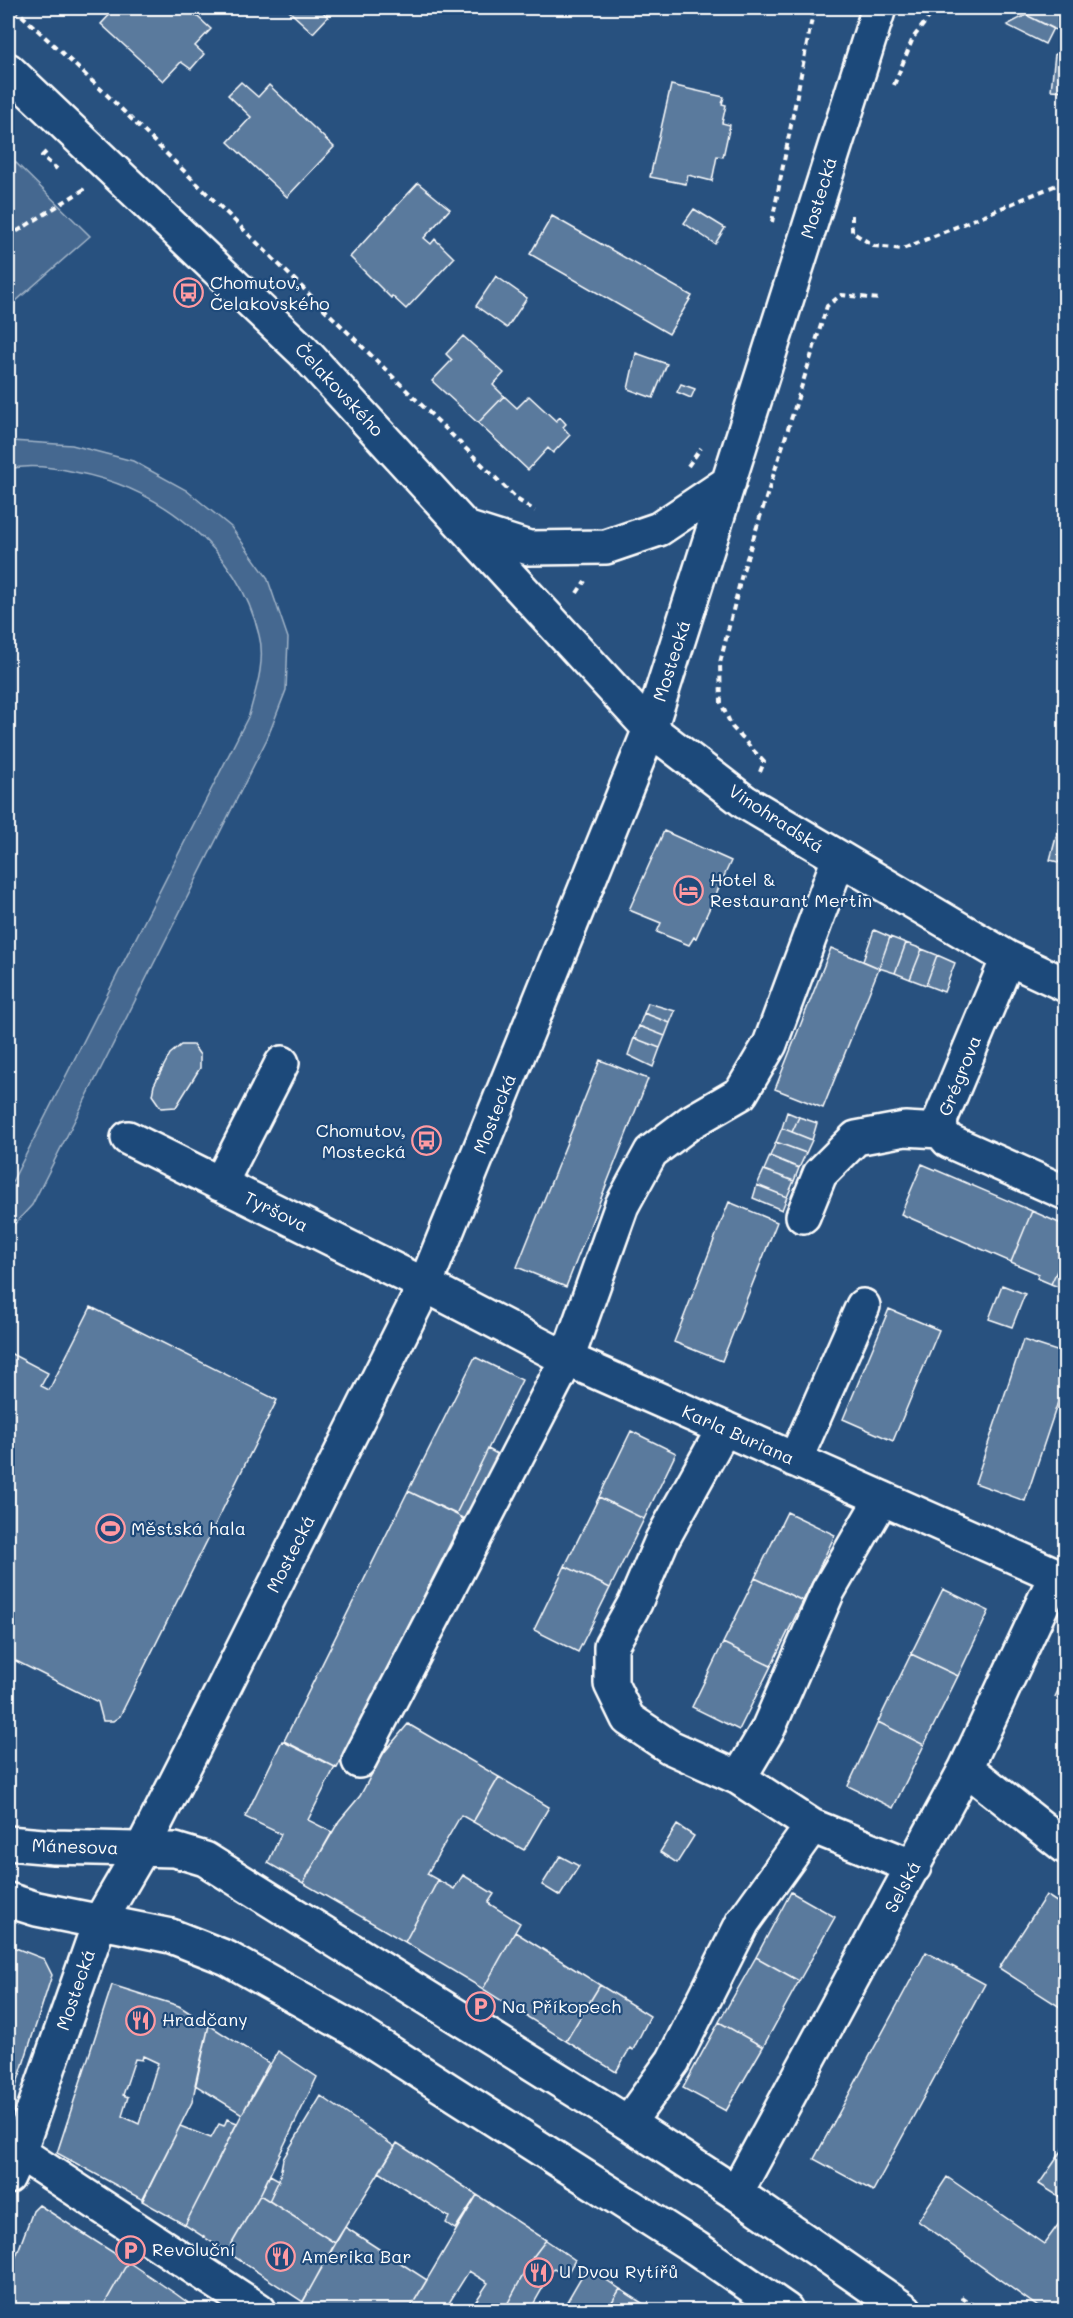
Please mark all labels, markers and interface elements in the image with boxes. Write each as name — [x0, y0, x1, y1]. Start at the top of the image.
street label: Mostecká — [794, 154, 842, 241]
place label: Chomutov, Čelakovského — [210, 270, 330, 315]
bus stop icon: Chomutov, Čelakovského — [173, 277, 205, 309]
street label: Čelakovského — [290, 337, 390, 442]
street label: Mostecká — [647, 617, 695, 704]
street label: Vinohradská — [724, 778, 829, 858]
place label: Hotel & Restaurant Mertin — [710, 867, 872, 912]
hotel icon: Hotel & Restaurant Mertin — [673, 874, 705, 906]
street label: Grégrova — [932, 1032, 986, 1119]
street label: Mostecká — [467, 1070, 521, 1157]
place label: Chomutov, Mostecká — [316, 1118, 406, 1163]
bus stop icon: Chomutov, Mostecká — [411, 1125, 443, 1157]
street label: Tyršova — [240, 1185, 313, 1237]
street label: Karla Buriana — [678, 1399, 798, 1470]
street label: Mostecká — [260, 1511, 320, 1596]
sports icon: Městská hala — [94, 1513, 126, 1545]
place label: Městská hala — [131, 1516, 246, 1540]
street label: Mánesova — [31, 1832, 119, 1860]
street label: Selská — [879, 1856, 926, 1917]
street label: Mostecká — [50, 1946, 100, 2033]
parking icon: Na Příkopech — [465, 1991, 497, 2023]
place label: Na Příkopech — [502, 1994, 621, 2018]
restaurant icon: Hradčany — [125, 2004, 157, 2036]
place label: Hradčany — [162, 2007, 248, 2031]
parking icon: Revoluční — [115, 2234, 147, 2266]
place label: Revoluční — [152, 2237, 235, 2261]
restaurant icon: Amerika Bar — [264, 2241, 296, 2273]
place label: Amerika Bar — [301, 2244, 411, 2268]
restaurant icon: U Dvou Rytířů — [522, 2256, 554, 2288]
place label: U Dvou Rytířů — [559, 2259, 678, 2283]

